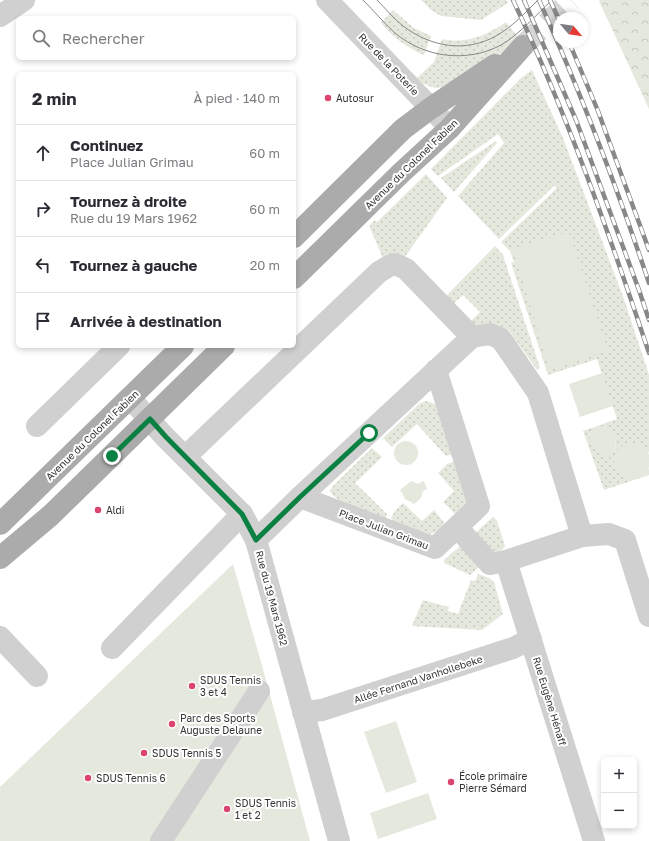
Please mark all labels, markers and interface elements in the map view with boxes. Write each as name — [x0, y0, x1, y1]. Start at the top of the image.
north arrow — [553, 12, 589, 48]
search box — [16, 16, 296, 60]
icon: search — [30, 27, 52, 49]
text: Rechercher — [62, 29, 145, 47]
street label: Rue de la Poterie — [356, 31, 422, 98]
text: 2 min — [32, 88, 76, 109]
text: À pied · 140 m — [194, 90, 280, 106]
place label: Autosur — [336, 92, 374, 104]
marker: Autosur — [323, 93, 333, 103]
street label: Avenue du Colonel Fabien — [362, 117, 460, 211]
text: Continuez — [70, 136, 143, 154]
icon: ahead — [32, 142, 54, 164]
text: 60 m — [249, 145, 280, 161]
text: Place Julian Grimau — [70, 154, 194, 170]
text: Tournez à droite — [70, 192, 187, 210]
icon: right — [32, 198, 54, 220]
text: 60 m — [249, 201, 280, 217]
text: Rue du 19 Mars 1962 — [70, 210, 197, 226]
icon: left — [32, 254, 54, 276]
text: Tournez à gauche — [70, 256, 197, 274]
text: 20 m — [250, 257, 280, 273]
icon: arrive — [32, 310, 54, 332]
text: Arrivée à destination — [70, 312, 222, 330]
street label: Avenue du Colonel Fabien — [43, 388, 141, 482]
route start — [360, 424, 378, 442]
route end — [103, 447, 121, 465]
place label: Aldi — [106, 504, 124, 516]
marker: Aldi — [93, 505, 103, 515]
street label: Place Julian Grimau — [337, 506, 431, 552]
street label: Rue du 19 Mars 1962 — [254, 549, 290, 647]
street label: Allée Fernand Vanhollebeke — [352, 652, 484, 705]
street label: Rue Eugène Hénaff — [531, 655, 569, 747]
place label: SDUS Tennis 3 et 4 — [200, 674, 261, 698]
marker: SDUS Tennis 3 et 4 — [187, 681, 197, 691]
place label: Parc des Sports Auguste Delaune — [180, 712, 262, 736]
marker: Parc des Sports Auguste Delaune — [167, 719, 177, 729]
place label: SDUS Tennis 5 — [152, 747, 221, 759]
marker: SDUS Tennis 5 — [139, 748, 149, 758]
map controls — [601, 757, 637, 829]
button: + — [601, 757, 637, 793]
place label: École primaire Pierre Sémard — [459, 770, 528, 794]
place label: SDUS Tennis 6 — [96, 772, 166, 784]
marker: SDUS Tennis 6 — [83, 773, 93, 783]
marker: École primaire Pierre Sémard — [446, 777, 456, 787]
button: − — [601, 793, 637, 829]
place label: SDUS Tennis 1 et 2 — [235, 797, 296, 821]
marker: SDUS Tennis 1 et 2 — [222, 804, 232, 814]

